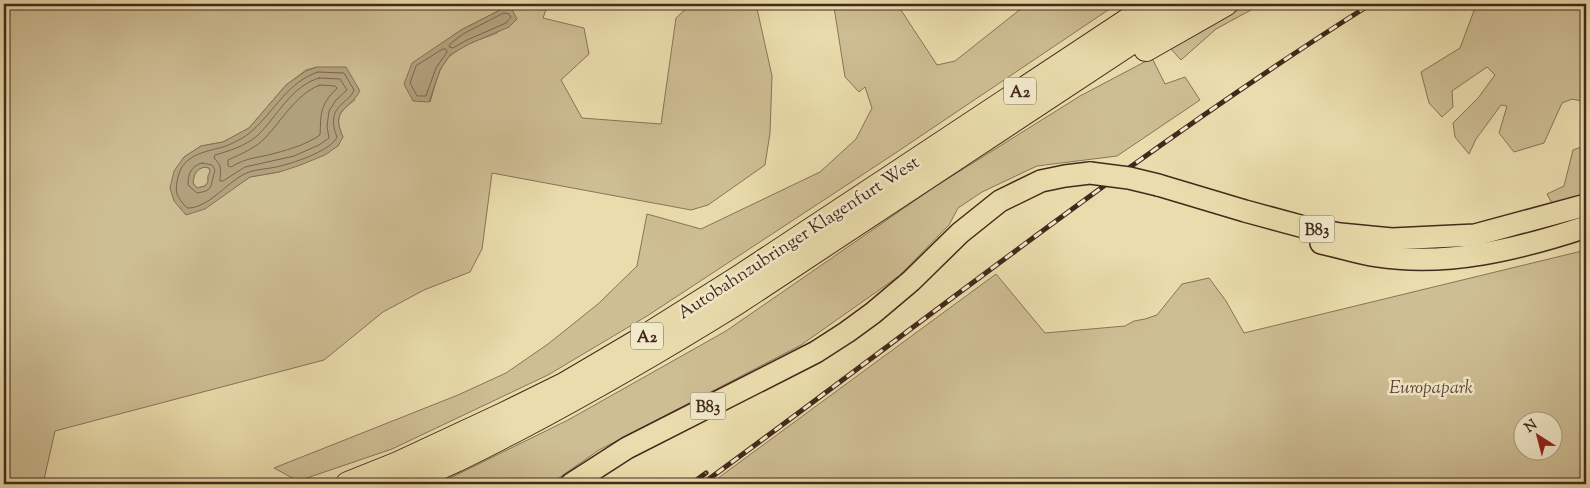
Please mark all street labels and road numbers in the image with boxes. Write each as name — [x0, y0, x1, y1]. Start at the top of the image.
road number: A2 — [1004, 78, 1036, 104]
street label: Autobahnzubringer Klagenfurt West — [673, 151, 925, 327]
road number: B83 — [1300, 215, 1334, 242]
road number: A2 — [631, 322, 663, 350]
road number: B83 — [690, 392, 726, 420]

